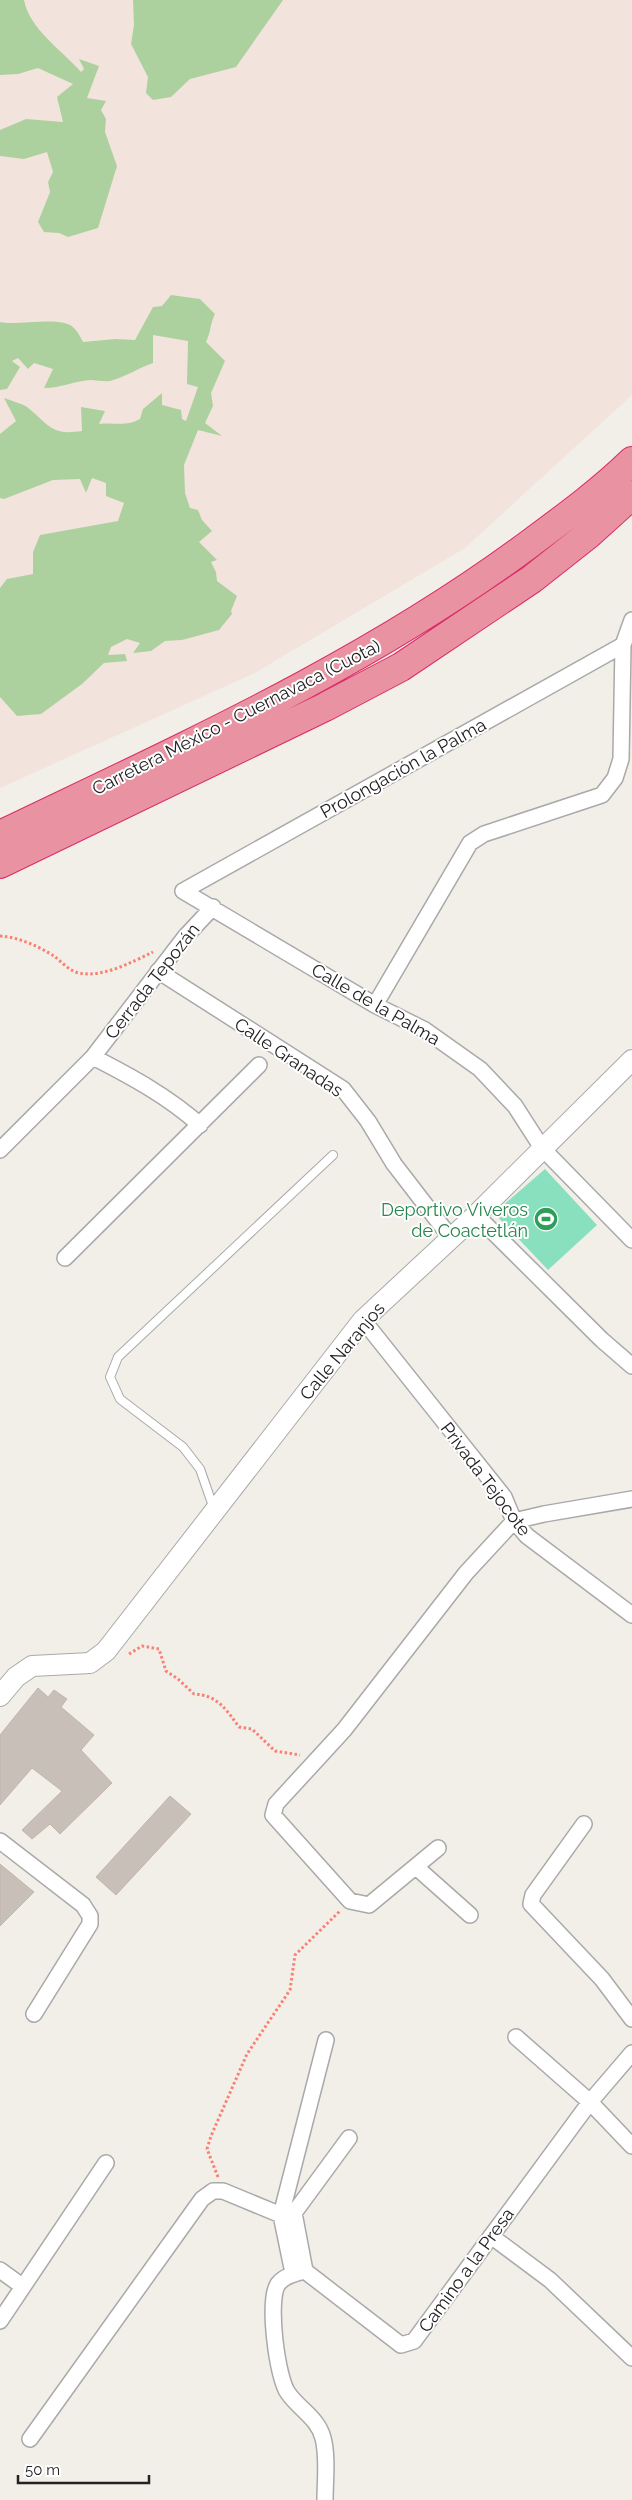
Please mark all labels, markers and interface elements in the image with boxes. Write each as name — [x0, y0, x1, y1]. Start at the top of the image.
street label: Carretera México - Cuernavaca (Cuota) — [88, 635, 384, 799]
street label: Prolongación la Palma — [317, 714, 489, 822]
street label: Cerrada Tepozán — [100, 919, 204, 1043]
street label: Calle de la Palma — [308, 959, 444, 1049]
street label: Calle Granadas — [231, 1013, 347, 1101]
place label: Deportivo Viveros de Coactetlán — [381, 1199, 528, 1241]
sports icon: Deportivo Viveros de Coactetlán — [533, 1206, 559, 1232]
street label: Calle Naranjos — [295, 1298, 389, 1404]
street label: Privada Tejocote — [436, 1418, 536, 1540]
street label: Camino a la Presa — [414, 2204, 518, 2336]
scale bar — [18, 2452, 149, 2484]
text: 50 m — [25, 2461, 60, 2479]

